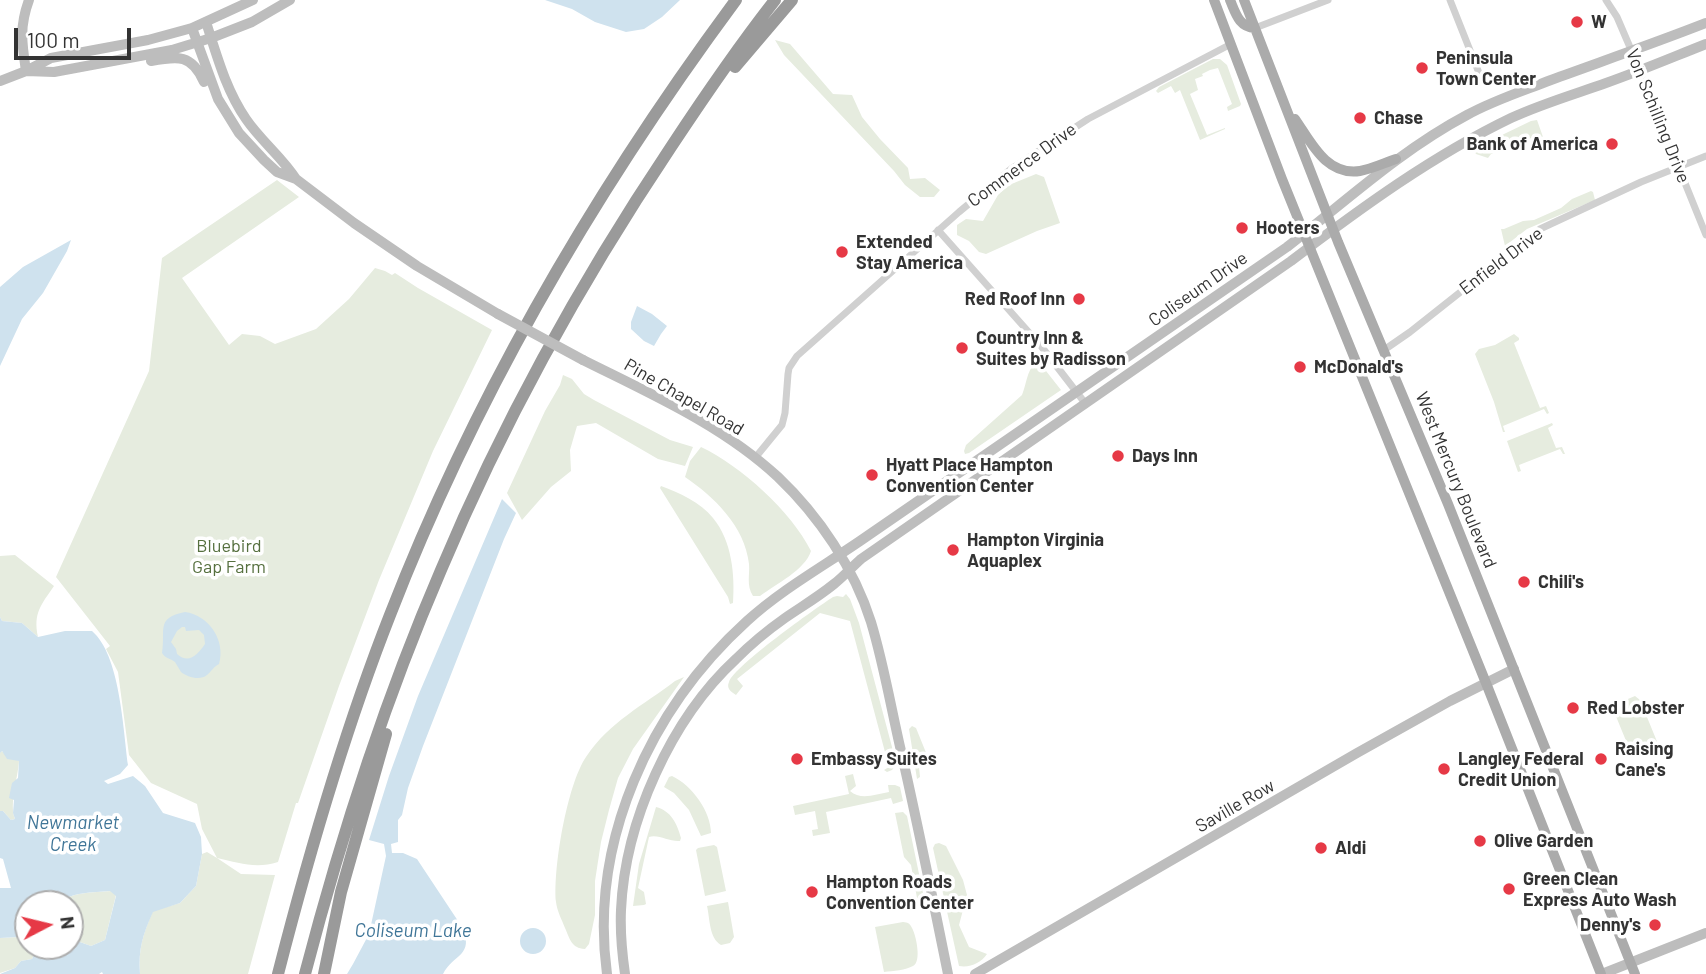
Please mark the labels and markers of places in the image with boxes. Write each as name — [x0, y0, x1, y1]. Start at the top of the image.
place label: W — [1591, 11, 1607, 33]
marker: W — [1569, 14, 1585, 30]
place label: Peninsula Town Center — [1436, 47, 1536, 90]
marker: Peninsula Town Center — [1414, 60, 1430, 76]
place label: Chase — [1374, 107, 1423, 129]
marker: Chase — [1352, 110, 1368, 126]
place label: Bank of America — [1466, 133, 1598, 155]
marker: Bank of America — [1604, 136, 1620, 152]
place label: Hooters — [1256, 217, 1319, 239]
marker: Hooters — [1234, 220, 1250, 236]
place label: Extended Stay America — [856, 231, 963, 274]
marker: Extended Stay America — [834, 244, 850, 260]
place label: Red Roof Inn — [965, 288, 1065, 310]
marker: Red Roof Inn — [1071, 291, 1087, 307]
place label: Country Inn & Suites by Radisson — [976, 327, 1126, 370]
marker: Country Inn & Suites by Radisson — [954, 340, 970, 356]
place label: McDonald's — [1314, 356, 1403, 378]
marker: McDonald's — [1292, 359, 1308, 375]
place label: Days Inn — [1132, 445, 1198, 467]
marker: Days Inn — [1110, 448, 1126, 464]
place label: Hyatt Place Hampton Convention Center — [886, 454, 1053, 496]
marker: Hyatt Place Hampton Convention Center — [864, 467, 880, 483]
place label: Hampton Virginia Aquaplex — [967, 529, 1104, 572]
marker: Hampton Virginia Aquaplex — [945, 542, 961, 558]
place label: Chili's — [1538, 571, 1584, 593]
marker: Chili's — [1516, 574, 1532, 590]
place label: Red Lobster — [1587, 697, 1685, 719]
marker: Red Lobster — [1565, 700, 1581, 716]
place label: Raising Cane's — [1615, 738, 1674, 780]
place label: Embassy Suites — [811, 748, 937, 770]
place label: Langley Federal Credit Union — [1458, 748, 1584, 790]
marker: Embassy Suites — [789, 751, 805, 767]
marker: Raising Cane's — [1593, 751, 1609, 767]
marker: Langley Federal Credit Union — [1436, 761, 1452, 777]
place label: Olive Garden — [1494, 830, 1593, 852]
marker: Olive Garden — [1472, 833, 1488, 849]
place label: Aldi — [1335, 837, 1366, 859]
marker: Aldi — [1313, 840, 1329, 856]
place label: Green Clean Express Auto Wash — [1523, 868, 1677, 910]
place label: Hampton Roads Convention Center — [826, 871, 974, 914]
marker: Green Clean Express Auto Wash — [1501, 881, 1517, 897]
marker: Hampton Roads Convention Center — [804, 884, 820, 900]
place label: Denny's — [1580, 914, 1641, 936]
marker: Denny's — [1647, 917, 1663, 933]

